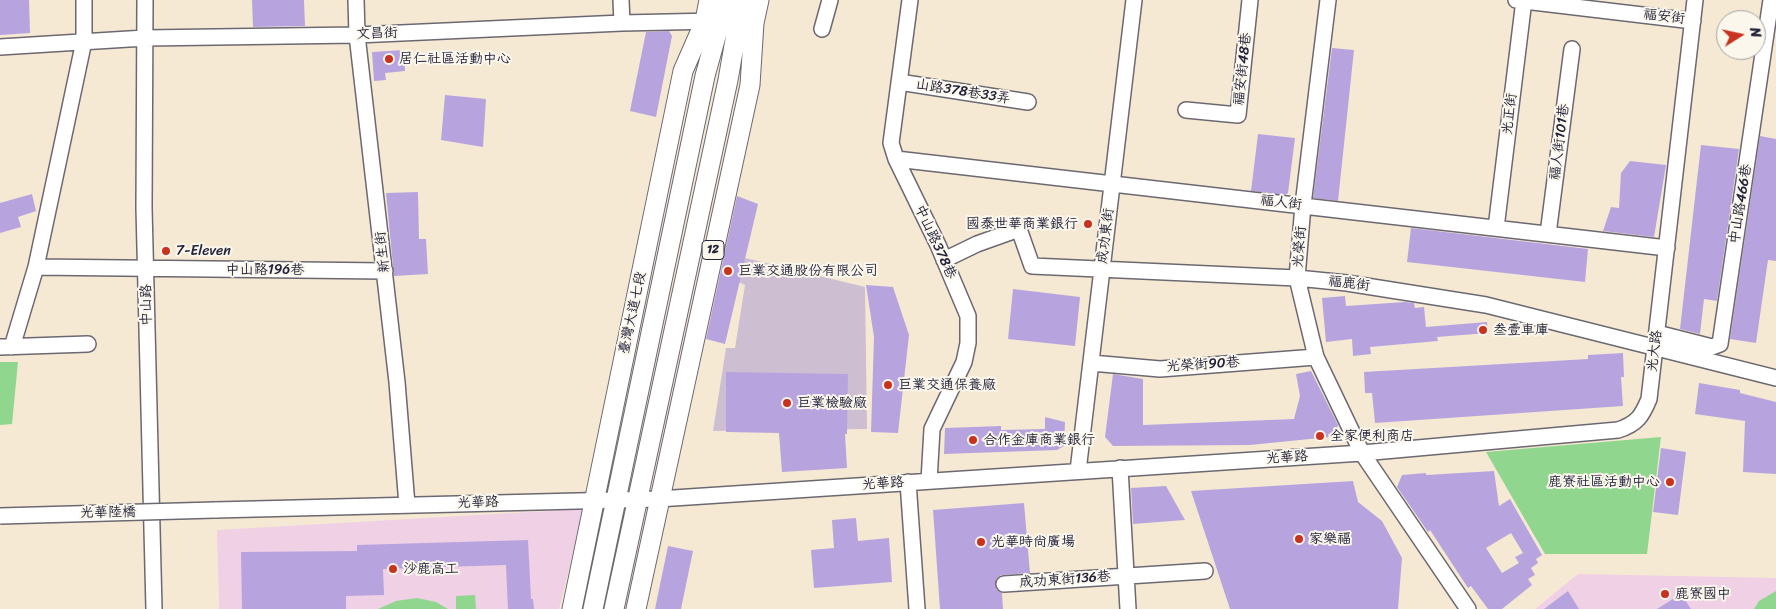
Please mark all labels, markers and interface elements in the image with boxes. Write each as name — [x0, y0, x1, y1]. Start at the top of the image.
street label: 福安街 — [1642, 6, 1686, 28]
north arrow — [1716, 10, 1766, 60]
street label: 文昌街 — [356, 25, 398, 43]
text: N — [1742, 26, 1768, 39]
street label: 福安街48巷 — [1231, 32, 1255, 106]
place label: 居仁社區活動中心 — [399, 51, 511, 67]
marker: 居仁社區活動中心 — [383, 53, 395, 65]
street label: 山路378巷33弄 — [915, 76, 1011, 108]
street label: 光正街 — [1499, 92, 1521, 136]
street label: 福人街101巷 — [1547, 103, 1573, 181]
street label: 中山路466巷 — [1726, 163, 1756, 245]
street label: 福人街 — [1259, 192, 1303, 214]
street label: 中山路378巷 — [910, 202, 960, 282]
street label: 成功東街 — [1094, 207, 1118, 265]
place label: 國泰世華商業銀行 — [966, 216, 1078, 232]
marker: 國泰世華商業銀行 — [1082, 218, 1094, 230]
street label: 光榮街 — [1290, 225, 1310, 269]
street label: 新生街 — [372, 230, 394, 274]
road number: 12 — [702, 240, 724, 260]
place label: 7-Eleven — [176, 243, 231, 259]
marker: 7-Eleven — [160, 245, 172, 257]
street label: 中山路196巷 — [226, 262, 304, 278]
place label: 巨業交通股份有限公司 — [738, 263, 878, 279]
marker: 巨業交通股份有限公司 — [722, 265, 734, 277]
street label: 臺灣大道七段 — [616, 270, 650, 356]
street label: 福鹿街 — [1327, 273, 1371, 295]
street label: 中山路 — [138, 284, 156, 326]
place label: 叁壹車庫 — [1493, 322, 1549, 338]
marker: 叁壹車庫 — [1477, 324, 1489, 336]
street label: 光大路 — [1644, 329, 1666, 373]
street label: 光榮街90巷 — [1166, 354, 1240, 376]
place label: 巨業交通保養廠 — [898, 377, 996, 393]
marker: 巨業交通保養廠 — [882, 379, 894, 391]
place label: 巨業檢驗廠 — [797, 395, 867, 411]
marker: 巨業檢驗廠 — [781, 397, 793, 409]
place label: 全家便利商店 — [1330, 428, 1414, 444]
marker: 全家便利商店 — [1314, 430, 1326, 442]
place label: 合作金庫商業銀行 — [983, 432, 1095, 448]
marker: 合作金庫商業銀行 — [967, 434, 979, 446]
street label: 光華路 — [1265, 448, 1309, 468]
street label: 光華路 — [861, 474, 905, 494]
place label: 鹿寮社區活動中心 — [1548, 474, 1660, 490]
marker: 鹿寮社區活動中心 — [1664, 476, 1676, 488]
street label: 光華路 — [457, 494, 499, 512]
street label: 光華陸橋 — [80, 504, 136, 522]
place label: 家樂福 — [1309, 531, 1351, 547]
marker: 家樂福 — [1293, 533, 1305, 545]
place label: 光華時尚廣場 — [991, 534, 1075, 550]
marker: 光華時尚廣場 — [975, 536, 987, 548]
place label: 沙鹿高工 — [403, 561, 459, 577]
marker: 沙鹿高工 — [387, 563, 399, 575]
street label: 成功東街136巷 — [1019, 568, 1111, 592]
place label: 鹿寮國中 — [1675, 586, 1731, 602]
marker: 鹿寮國中 — [1659, 588, 1671, 600]

